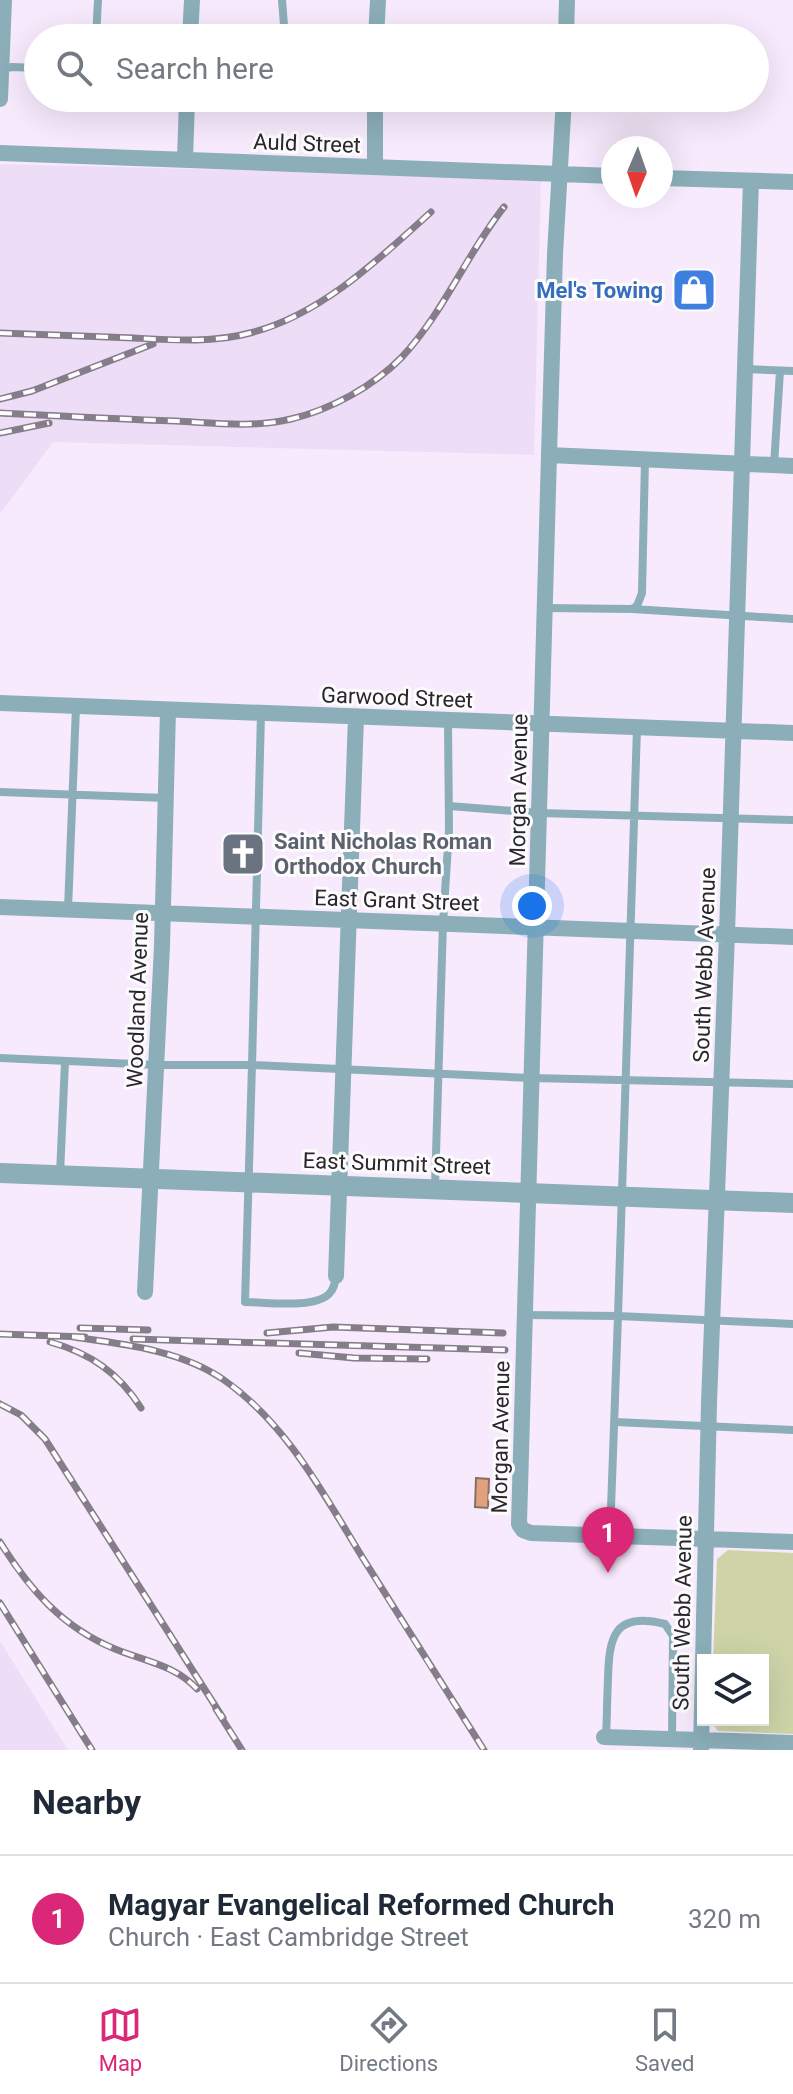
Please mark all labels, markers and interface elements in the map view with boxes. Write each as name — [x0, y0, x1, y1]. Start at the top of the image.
search box — [24, 24, 769, 112]
icon: search — [52, 46, 96, 90]
text: Search here — [116, 51, 274, 86]
street label: Auld Street — [253, 129, 361, 158]
north arrow — [601, 136, 673, 208]
shop icon: Mel's Towing — [670, 266, 718, 314]
place label: Mel's Towing — [536, 278, 663, 303]
street label: Garwood Street — [321, 682, 473, 713]
street label: Morgan Avenue — [505, 713, 532, 867]
place label: Saint Nicholas Roman Orthodox Church — [274, 829, 492, 879]
church icon: Saint Nicholas Roman Orthodox Church — [219, 830, 267, 878]
street label: South Webb Avenue — [689, 867, 720, 1063]
street label: East Grant Street — [314, 885, 480, 916]
your location — [512, 886, 552, 926]
street label: Woodland Avenue — [122, 912, 153, 1088]
street label: East Summit Street — [302, 1148, 492, 1179]
street label: Morgan Avenue — [487, 1360, 514, 1514]
pin: 1 — [582, 1507, 634, 1573]
street label: South Webb Avenue — [668, 1515, 697, 1711]
map controls — [697, 1654, 769, 1726]
button: layers — [697, 1654, 769, 1726]
text: Nearby — [32, 1782, 141, 1822]
text: Magyar Evangelical Reformed Church — [108, 1887, 614, 1922]
text: 1 — [51, 1904, 65, 1934]
text: 320 m — [688, 1904, 761, 1934]
text: Church · East Cambridge Street — [108, 1922, 469, 1952]
tab: Map — [98, 2003, 142, 2076]
tab: Directions — [339, 2003, 438, 2076]
tab: Saved — [635, 2003, 695, 2076]

